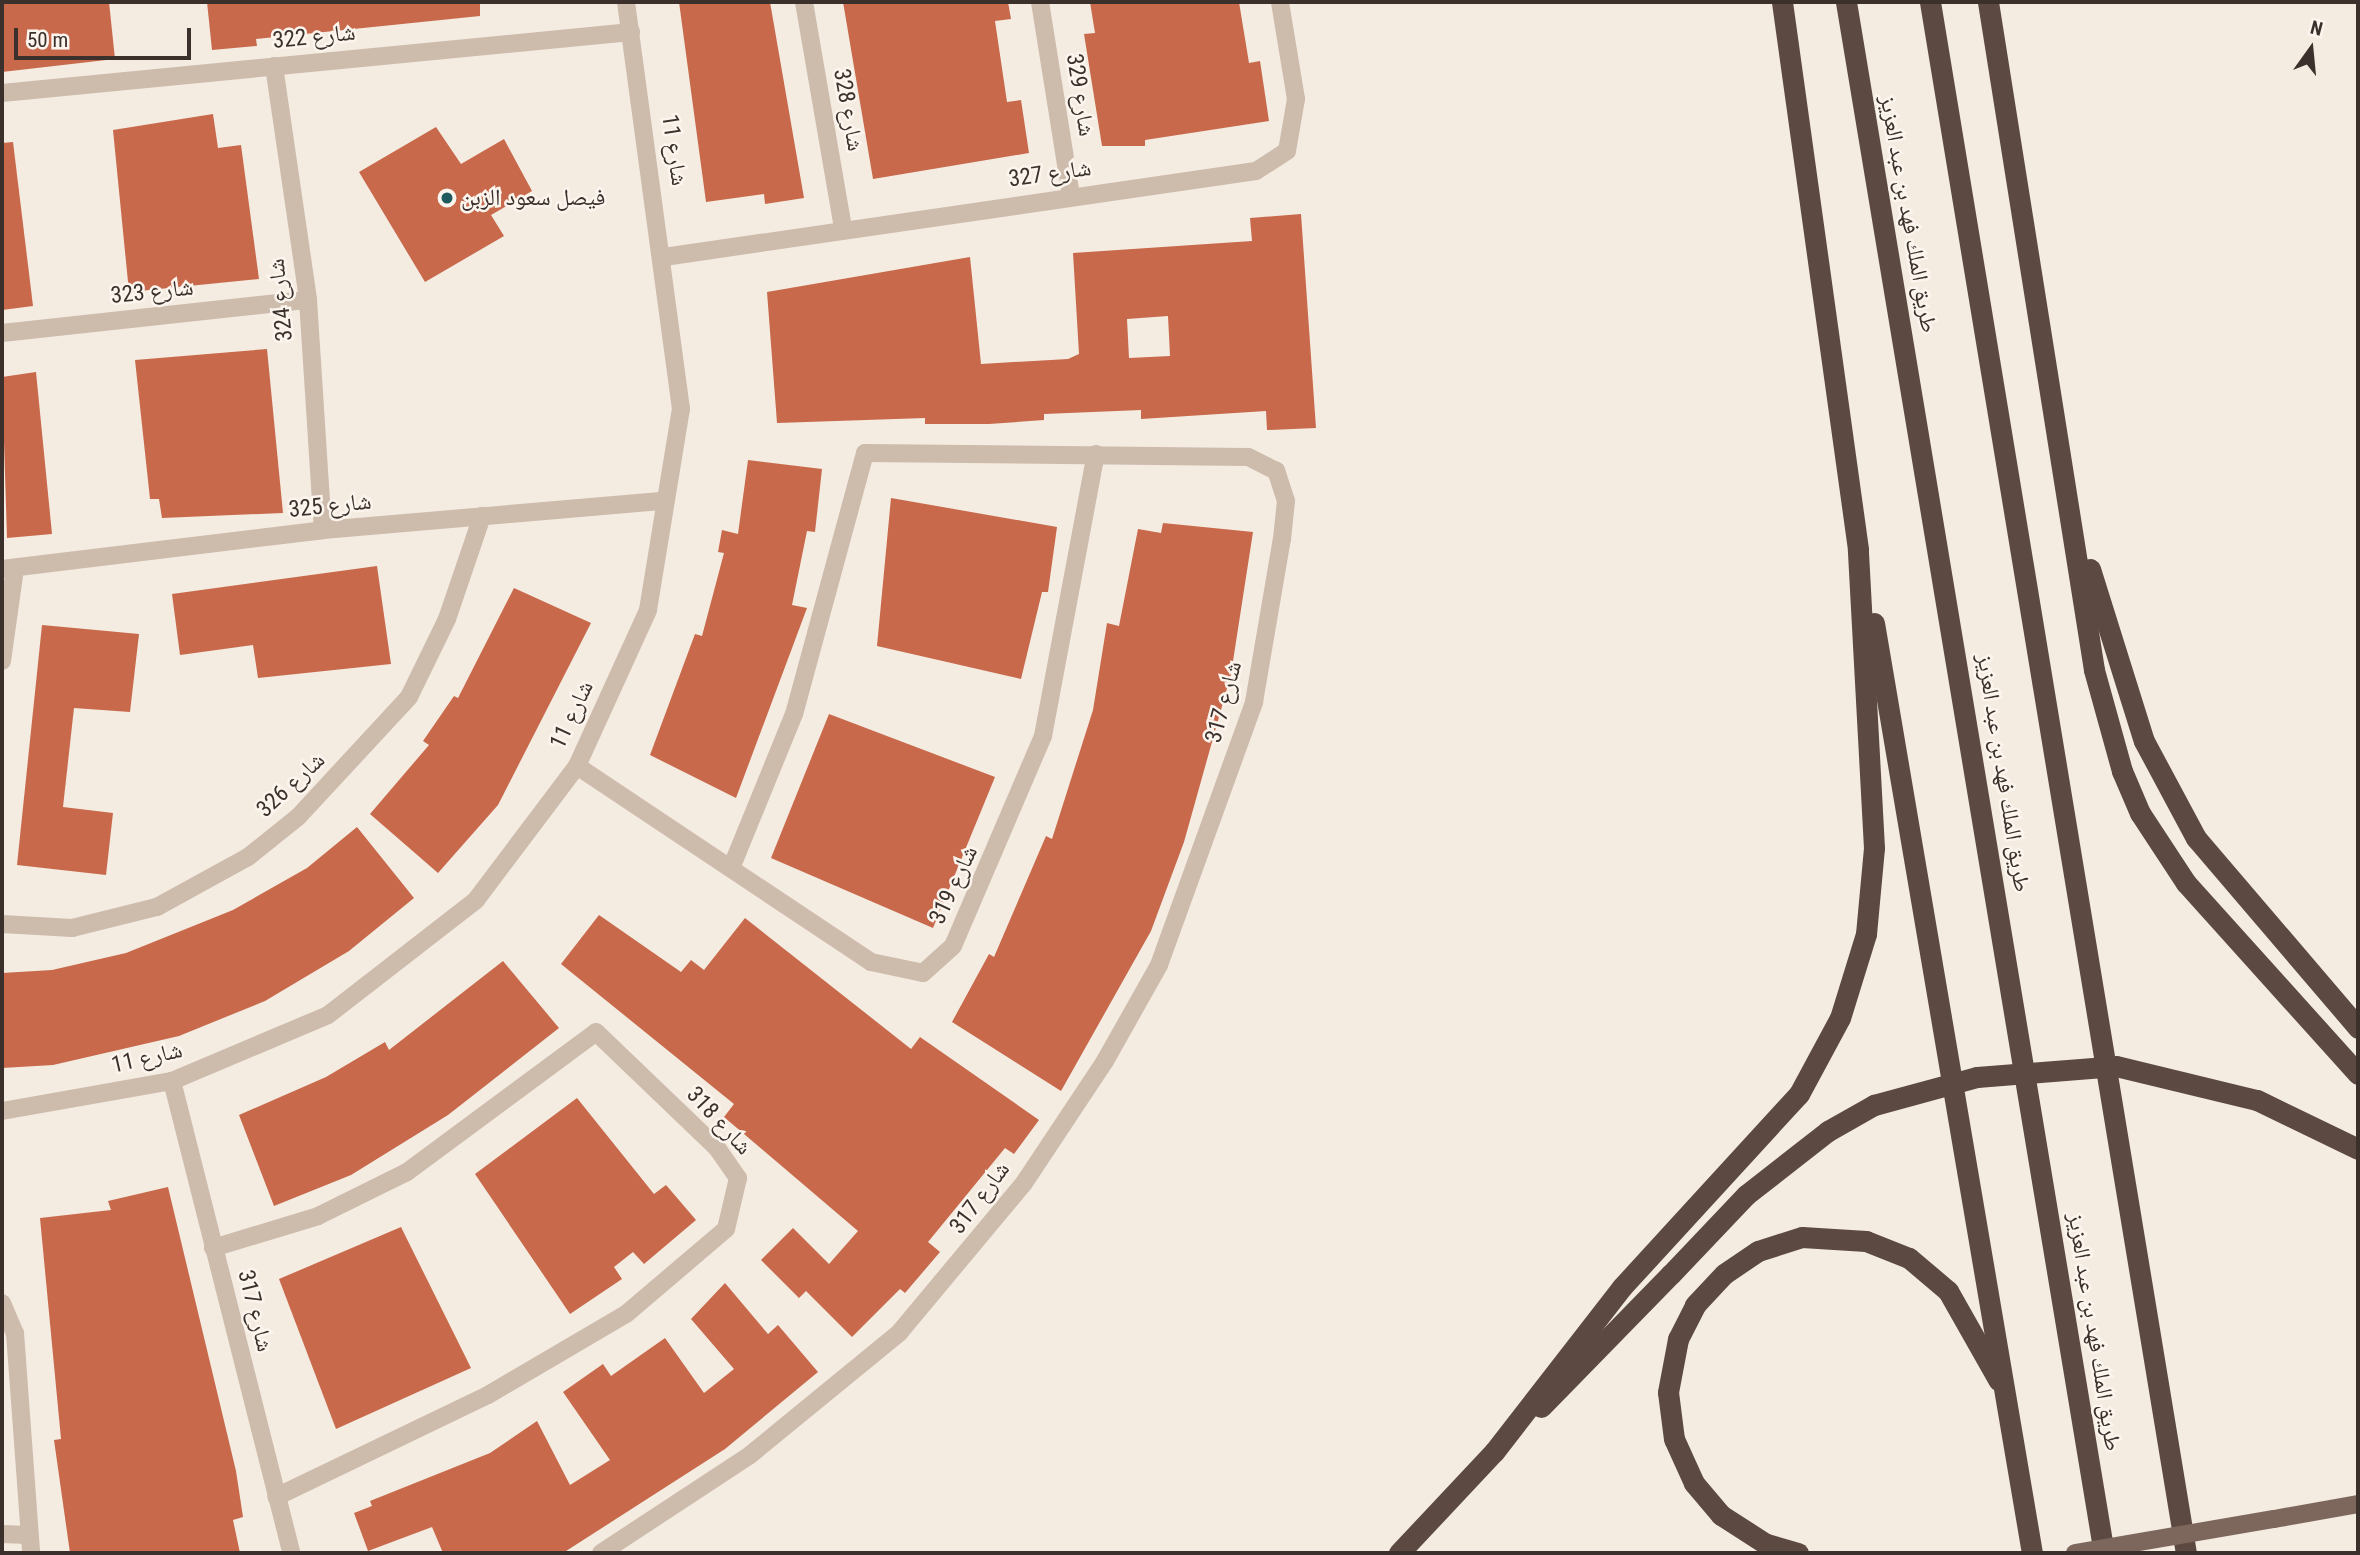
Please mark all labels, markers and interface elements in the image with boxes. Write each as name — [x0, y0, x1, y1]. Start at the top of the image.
scale bar — [18, 14, 194, 58]
north arrow — [2276, 14, 2346, 84]
text: N — [2308, 16, 2325, 41]
street label: شارع 322 — [271, 19, 357, 55]
text: 50 m — [27, 28, 68, 52]
street label: شارع 329 — [1060, 52, 1100, 138]
street label: شارع 328 — [827, 67, 869, 153]
street label: طريق الملك فهد بن عبد العزيز — [1874, 93, 1942, 335]
street label: شارع 11 — [655, 113, 693, 187]
street label: شارع 327 — [1007, 155, 1093, 193]
place label: فيصل سعود الزبن — [461, 184, 605, 212]
marker: فيصل سعود الزبن — [439, 190, 455, 206]
street label: شارع 324 — [263, 257, 299, 343]
street label: شارع 323 — [109, 274, 195, 310]
street label: شارع 325 — [287, 488, 373, 524]
street label: طريق الملك فهد بن عبد العزيز — [1971, 652, 2035, 894]
street label: شارع 317 — [1200, 658, 1248, 746]
street label: شارع 11 — [544, 677, 600, 753]
street label: شارع 326 — [251, 747, 331, 823]
street label: شارع 319 — [924, 842, 984, 928]
street label: شارع 11 — [109, 1036, 185, 1080]
street label: شارع 318 — [681, 1081, 757, 1161]
street label: شارع 317 — [944, 1157, 1016, 1239]
street label: طريق الملك فهد بن عبد العزيز — [2062, 1211, 2126, 1453]
street label: شارع 317 — [232, 1267, 278, 1355]

